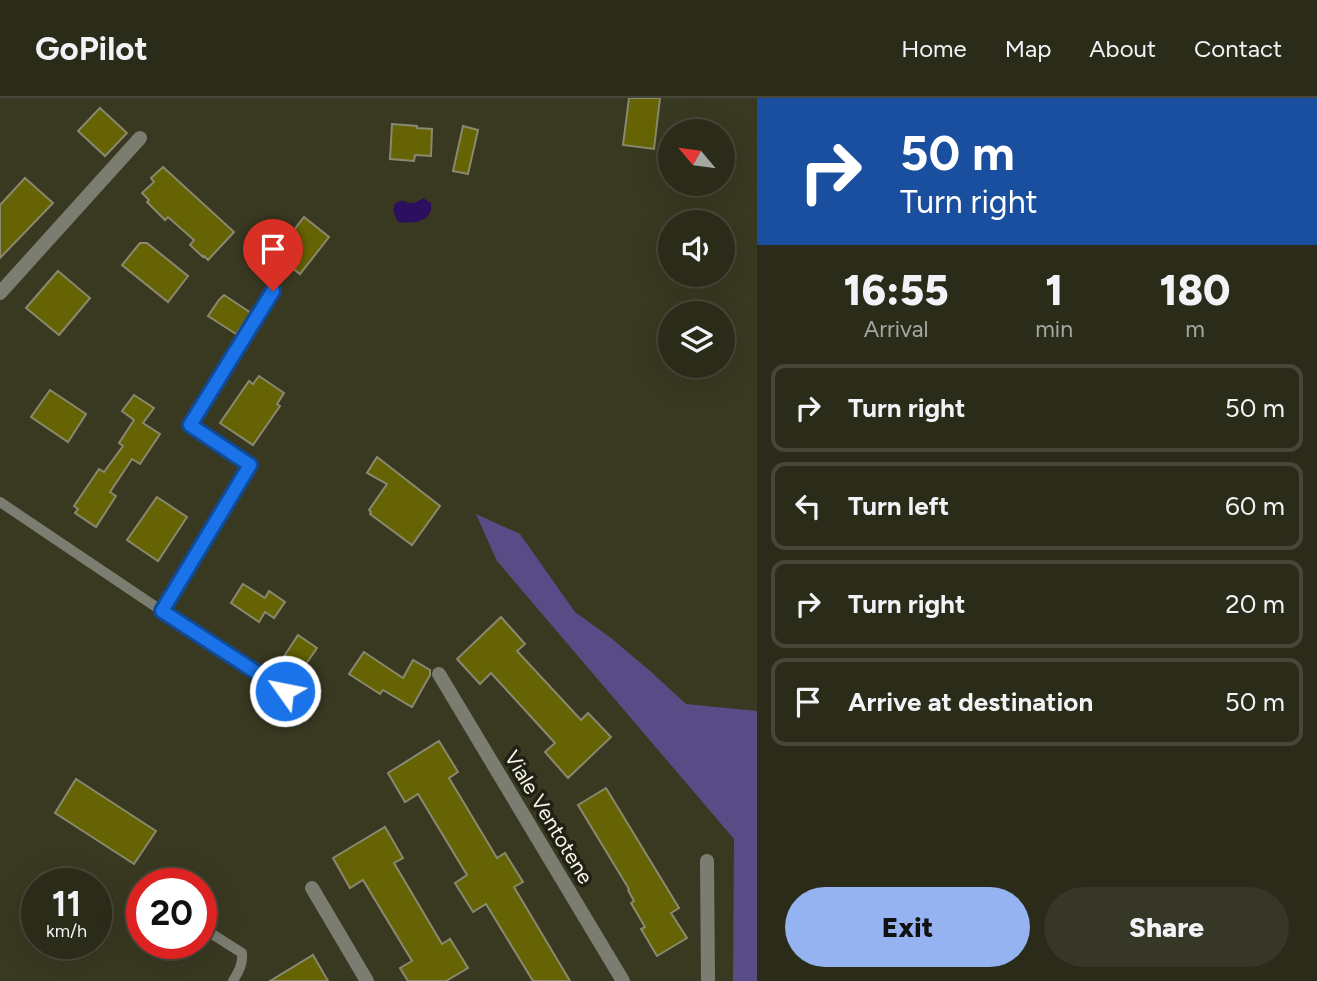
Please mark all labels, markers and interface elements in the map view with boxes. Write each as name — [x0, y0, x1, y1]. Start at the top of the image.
text: GoPilot — [35, 29, 148, 68]
text: Home — [901, 34, 967, 63]
text: Map — [1005, 34, 1051, 63]
text: About — [1089, 34, 1156, 63]
text: Contact — [1194, 34, 1282, 63]
north arrow — [658, 119, 735, 196]
map controls — [658, 119, 735, 378]
text: 50 m — [900, 123, 1015, 182]
icon: right — [785, 126, 876, 217]
text: Turn right — [900, 183, 1038, 221]
button: sound — [658, 210, 735, 287]
pin — [243, 219, 303, 291]
icon: arrive — [254, 230, 292, 268]
text: 16:55 — [844, 265, 949, 316]
text: 1 — [1045, 265, 1063, 316]
text: 180 — [1160, 265, 1230, 316]
button: layers — [658, 301, 735, 378]
text: Arrival — [864, 315, 929, 343]
text: min — [1035, 315, 1073, 343]
text: m — [1185, 315, 1205, 343]
icon: right — [789, 389, 827, 427]
text: Turn right — [848, 392, 965, 424]
text: 50 m — [1225, 392, 1285, 424]
icon: left — [789, 487, 827, 525]
text: Turn left — [848, 490, 949, 522]
text: 60 m — [1225, 490, 1285, 522]
icon: right — [789, 585, 827, 623]
text: Turn right — [848, 588, 965, 620]
text: 20 m — [1225, 588, 1285, 620]
position arrow — [248, 654, 322, 728]
icon: arrive — [789, 683, 827, 721]
text: Arrive at destination — [848, 686, 1093, 718]
text: 50 m — [1225, 686, 1285, 718]
street label: Viale Ventotene — [499, 746, 599, 888]
speed limit sign: 20 — [126, 868, 217, 959]
text: 11 — [52, 883, 81, 925]
button: Exit — [785, 887, 1030, 967]
button: Share — [1044, 887, 1289, 967]
text: km/h — [46, 920, 87, 942]

